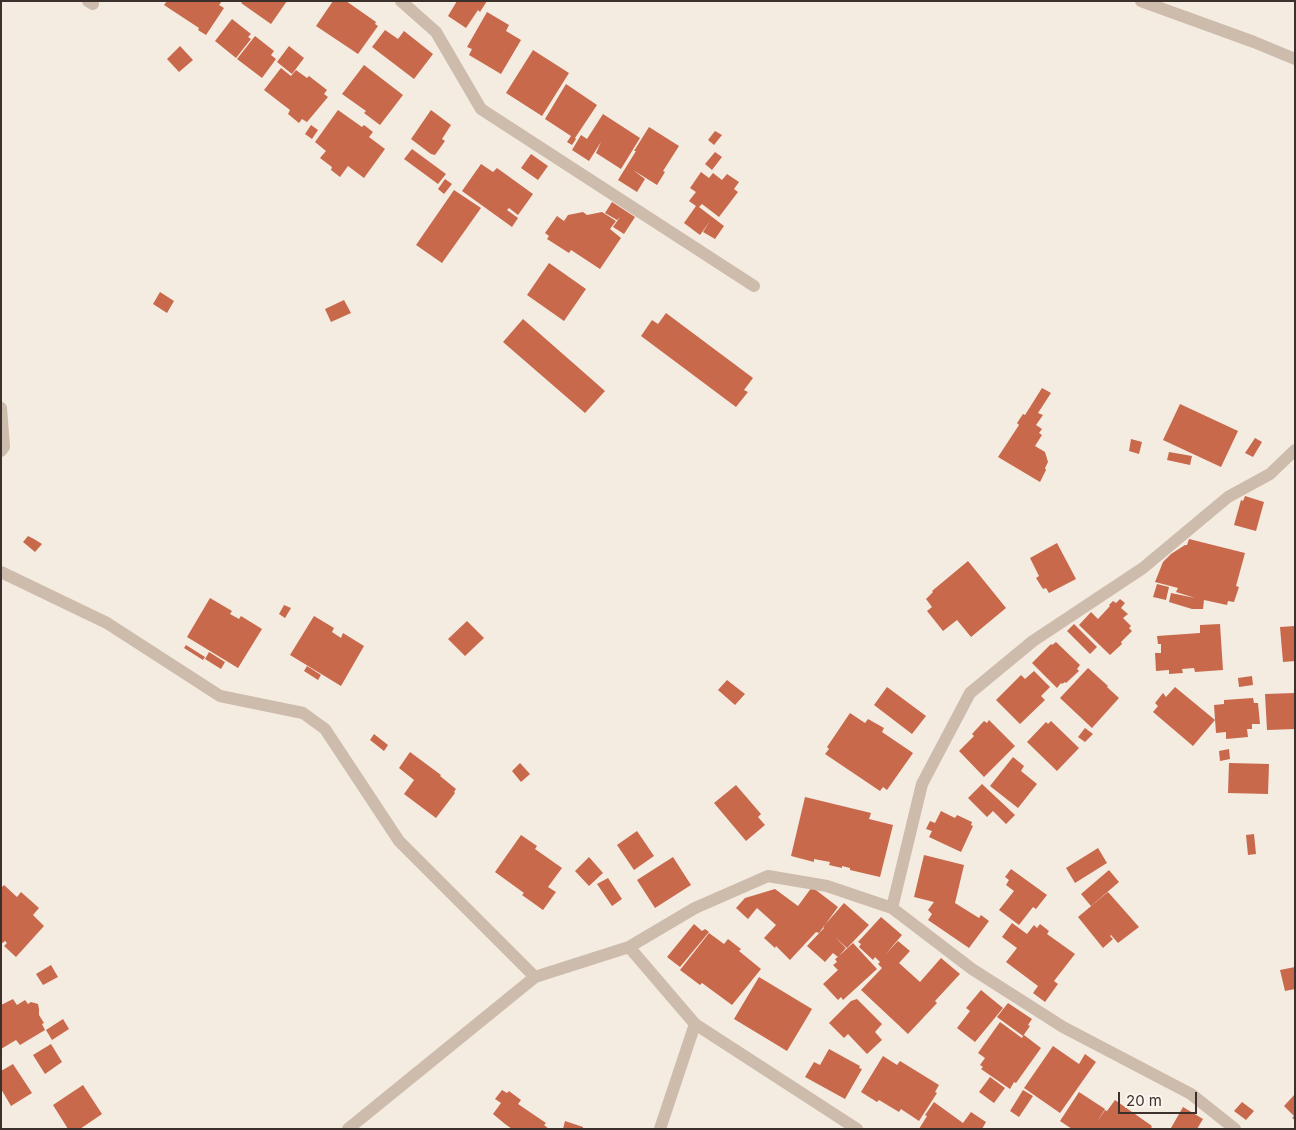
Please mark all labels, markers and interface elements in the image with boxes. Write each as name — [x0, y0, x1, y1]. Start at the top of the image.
scale bar — [1121, 1082, 1200, 1114]
text: 20 m — [1126, 1091, 1162, 1110]

